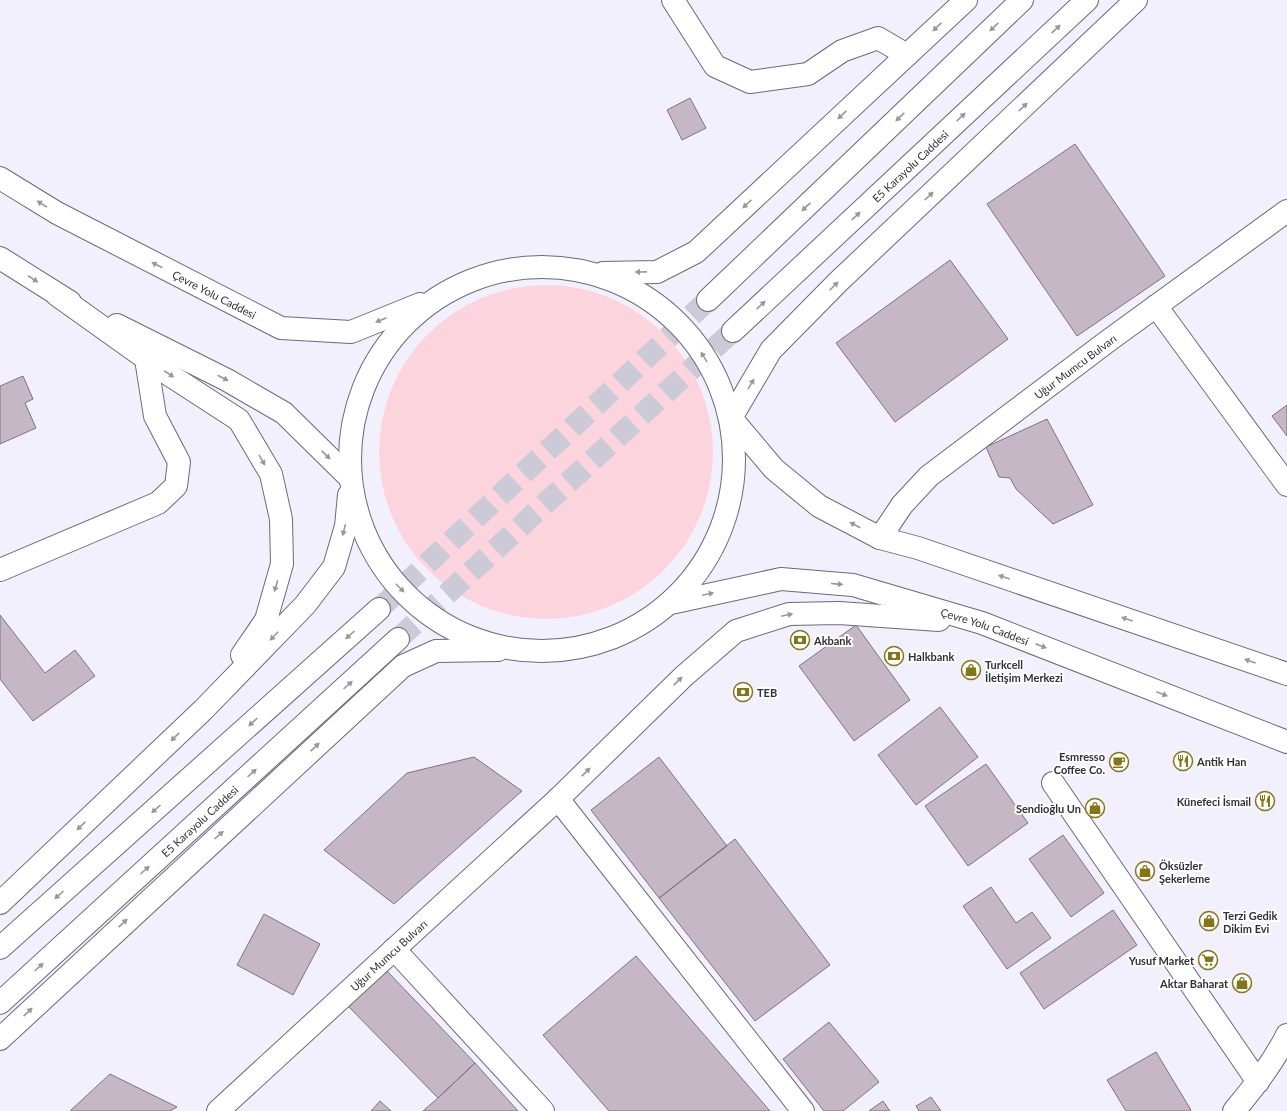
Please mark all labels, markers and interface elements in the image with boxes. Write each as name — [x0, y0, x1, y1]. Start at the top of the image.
one-way arrow — [932, 22, 942, 31]
one-way arrow — [989, 22, 999, 32]
one-way arrow — [1051, 24, 1061, 33]
one-way arrow — [1018, 102, 1028, 112]
one-way arrow — [837, 111, 847, 120]
one-way arrow — [895, 112, 905, 122]
one-way arrow — [956, 113, 966, 122]
street label: E5 Karayolu Caddesi — [869, 127, 951, 204]
one-way arrow — [924, 192, 933, 201]
one-way arrow — [742, 199, 752, 209]
one-way arrow — [37, 200, 47, 208]
one-way arrow — [801, 202, 811, 212]
one-way arrow — [851, 211, 861, 221]
one-way arrow — [151, 262, 162, 268]
street label: Çevre Yolu Caddesi — [170, 267, 259, 321]
one-way arrow — [634, 269, 647, 275]
one-way arrow — [27, 276, 39, 283]
one-way arrow — [829, 281, 839, 291]
one-way arrow — [756, 300, 766, 309]
one-way arrow — [376, 317, 387, 323]
street label: Uğur Mumcu Bulvarı — [1031, 331, 1118, 401]
one-way arrow — [700, 351, 707, 363]
one-way arrow — [163, 371, 175, 378]
one-way arrow — [217, 374, 229, 381]
one-way arrow — [747, 378, 754, 390]
one-way arrow — [321, 450, 331, 459]
one-way arrow — [259, 454, 266, 466]
one-way arrow — [850, 522, 861, 528]
one-way arrow — [341, 524, 347, 536]
one-way arrow — [998, 574, 1010, 580]
one-way arrow — [273, 580, 279, 592]
one-way arrow — [831, 581, 843, 587]
one-way arrow — [395, 583, 405, 593]
one-way arrow — [702, 590, 715, 596]
street label: Çevre Yolu Caddesi — [939, 605, 1031, 647]
one-way arrow — [781, 612, 794, 618]
one-way arrow — [1121, 616, 1133, 622]
bank icon: Akbank — [789, 629, 811, 651]
one-way arrow — [269, 631, 279, 641]
one-way arrow — [344, 631, 355, 640]
place label: Akbank — [813, 634, 852, 647]
one-way arrow — [1035, 644, 1047, 650]
bank icon: Halkbank — [883, 645, 905, 667]
place label: Halkbank — [908, 650, 955, 663]
place label: Turkcell İletişim Merkezi — [985, 658, 1063, 684]
one-way arrow — [1244, 658, 1256, 664]
shop icon: Turkcell İletişim Merkezi — [960, 659, 982, 681]
one-way arrow — [673, 676, 683, 686]
one-way arrow — [342, 681, 353, 690]
bank icon: TEB — [732, 681, 754, 703]
place label: TEB — [757, 686, 777, 699]
one-way arrow — [1156, 691, 1168, 697]
one-way arrow — [248, 717, 258, 727]
one-way arrow — [170, 732, 180, 741]
one-way arrow — [310, 743, 320, 752]
place label: Esmresso Coffee Co. — [1054, 750, 1105, 776]
restaurant icon: Antik Han — [1172, 750, 1194, 772]
cafe icon: Esmresso Coffee Co. — [1108, 751, 1130, 773]
place label: Antik Han — [1196, 755, 1247, 768]
one-way arrow — [581, 767, 591, 777]
one-way arrow — [247, 769, 256, 778]
street label: E5 Karayolu Caddesi — [158, 782, 241, 859]
restaurant icon: Künefeci İsmail — [1254, 790, 1276, 812]
place label: Künefeci İsmail — [1177, 795, 1251, 808]
shop icon: Sendioğlu Un — [1084, 797, 1106, 819]
place label: Sendioğlu Un — [1016, 802, 1081, 815]
one-way arrow — [151, 804, 161, 813]
one-way arrow — [76, 821, 86, 831]
one-way arrow — [214, 830, 224, 840]
place label: Öksüzler Şekerleme — [1159, 859, 1210, 885]
shop icon: Öksüzler Şekerleme — [1134, 860, 1156, 882]
one-way arrow — [140, 866, 151, 875]
one-way arrow — [54, 891, 64, 900]
place label: Terzi Gedik Dikim Evi — [1223, 909, 1278, 935]
shop icon: Terzi Gedik Dikim Evi — [1198, 910, 1220, 932]
street label: Uğur Mumcu Bulvarı — [347, 916, 429, 993]
one-way arrow — [118, 918, 128, 928]
supermarket icon: Yusuf Market — [1197, 949, 1219, 971]
place label: Yusuf Market — [1128, 954, 1195, 967]
one-way arrow — [34, 963, 44, 972]
shop icon: Aktar Baharat — [1231, 972, 1253, 994]
place label: Aktar Baharat — [1159, 977, 1229, 990]
one-way arrow — [24, 1008, 33, 1017]

